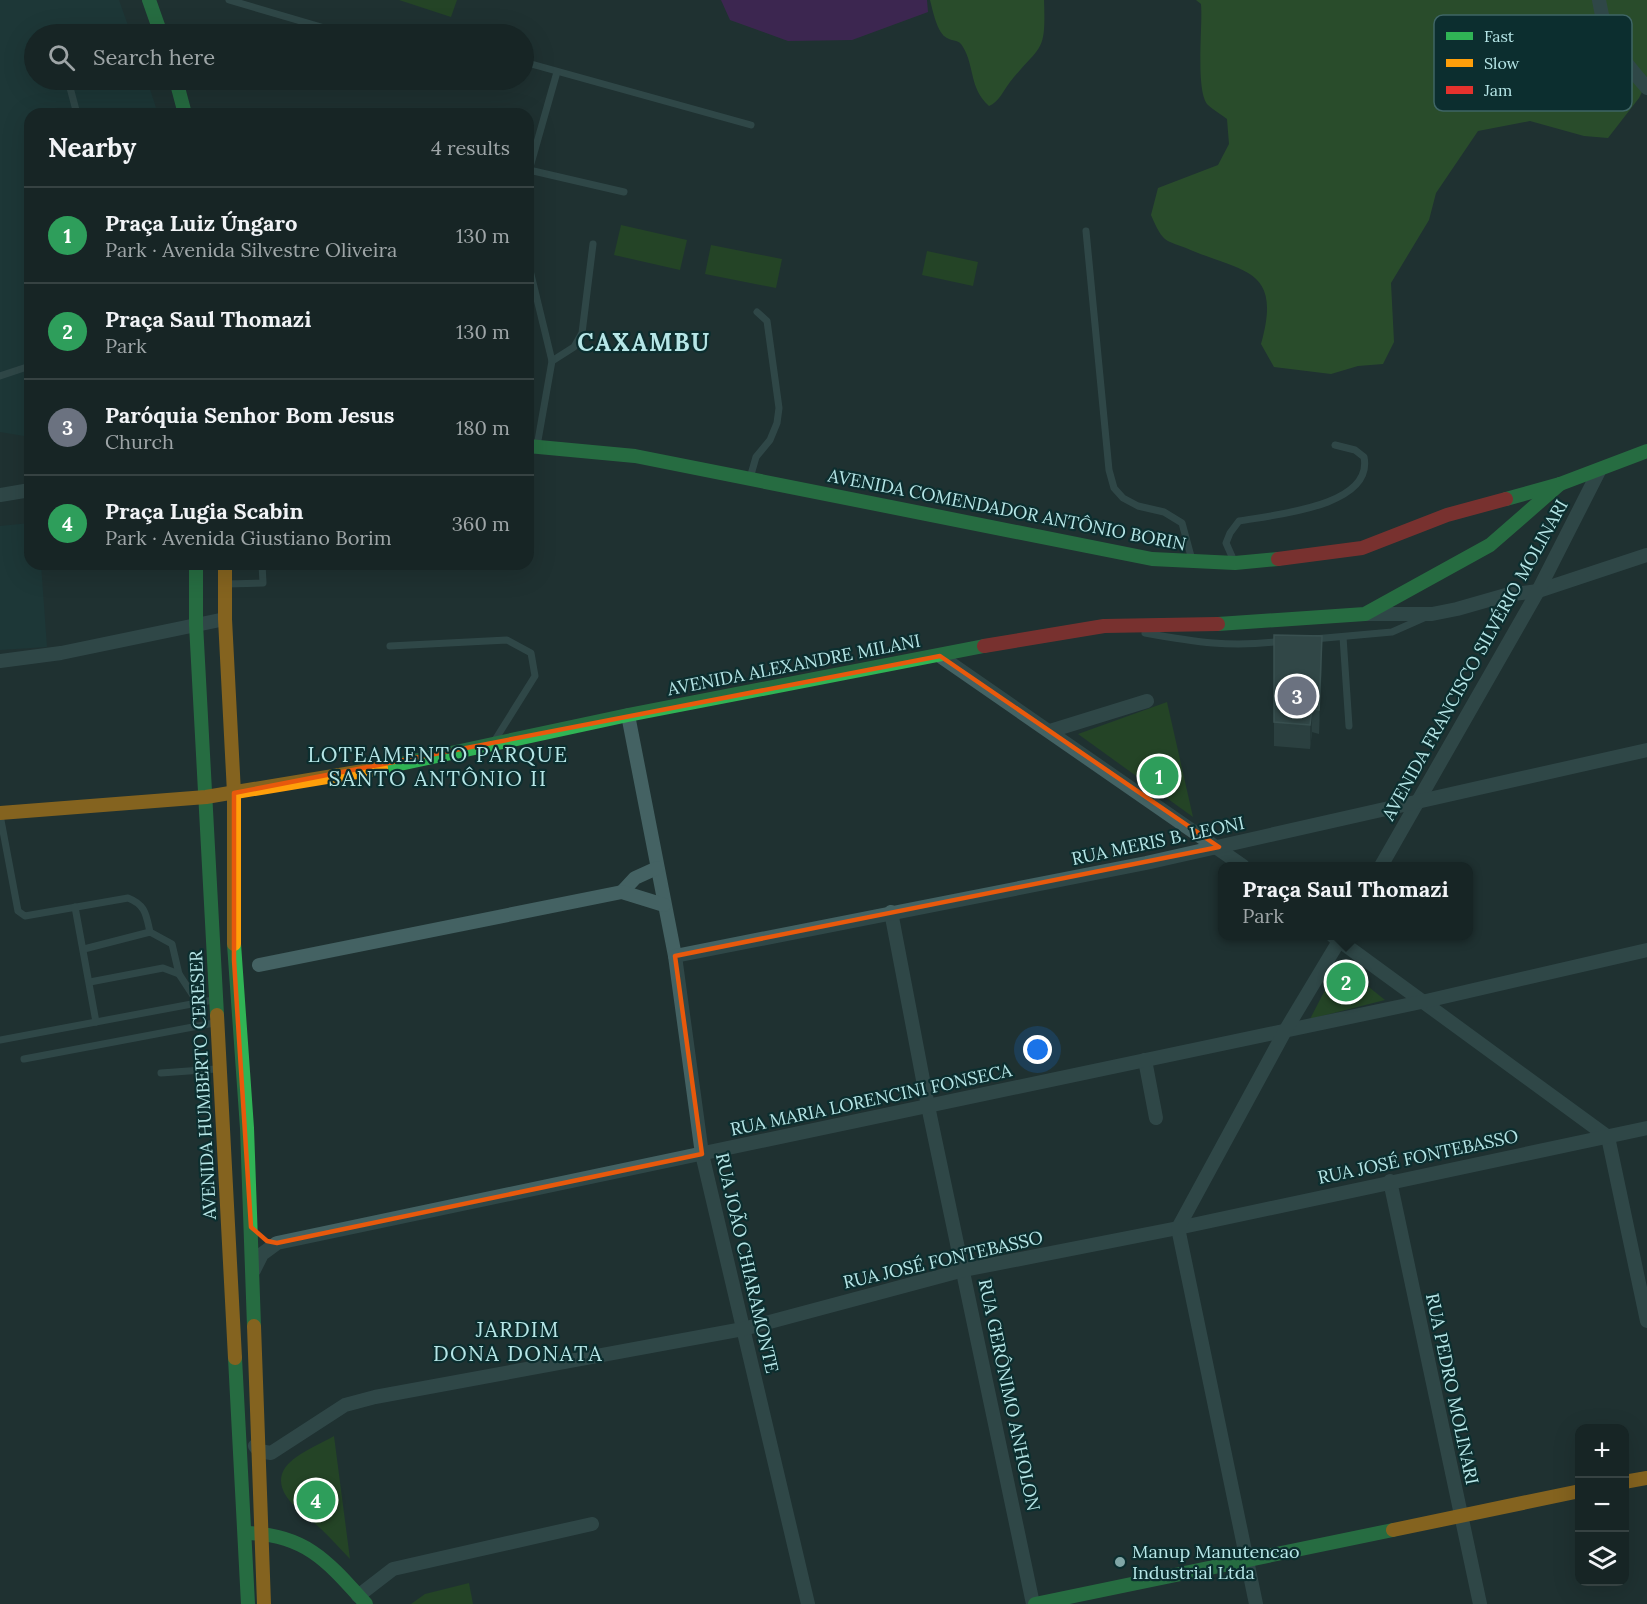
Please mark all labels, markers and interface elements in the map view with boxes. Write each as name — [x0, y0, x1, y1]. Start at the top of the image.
legend — [1434, 15, 1632, 111]
search box — [24, 24, 534, 90]
text: Fast — [1484, 26, 1515, 46]
icon: search — [45, 41, 78, 74]
text: Search here — [93, 43, 215, 71]
text: Slow — [1484, 53, 1520, 73]
text: Jam — [1483, 80, 1512, 100]
text: Nearby — [48, 131, 136, 164]
text: 4 results — [431, 135, 510, 160]
text: Praça Luiz Úngaro — [105, 209, 297, 237]
text: 1 — [63, 223, 72, 248]
text: 130 m — [456, 223, 510, 248]
text: Park · Avenida Silvestre Oliveira — [105, 237, 397, 262]
text: Praça Saul Thomazi — [105, 305, 311, 333]
text: 2 — [62, 319, 73, 344]
text: 130 m — [456, 319, 510, 344]
district label: CAXAMBU — [577, 327, 711, 358]
text: Park — [105, 333, 147, 358]
text: Paróquia Senhor Bom Jesus — [105, 401, 395, 429]
text: 3 — [62, 415, 73, 440]
text: 180 m — [456, 415, 510, 440]
text: Church — [105, 429, 174, 454]
street label: AVENIDA COMENDADOR ANTÔNIO BORIN — [825, 463, 1188, 556]
street label: AVENIDA FRANCISCO SILVÉRIO MOLINARI — [1376, 495, 1573, 825]
text: Praça Lugia Scabin — [105, 497, 304, 525]
text: 4 — [62, 511, 73, 536]
text: 360 m — [452, 511, 510, 536]
text: Park · Avenida Giustiano Borim — [105, 525, 392, 550]
street label: AVENIDA ALEXANDRE MILANI — [664, 629, 922, 701]
pin: 3 — [1278, 674, 1316, 718]
district label: LOTEAMENTO PARQUE SANTO ANTÔNIO II — [307, 741, 569, 792]
pin: 1 — [1140, 754, 1178, 798]
street label: RUA MERIS B. LEONI — [1069, 811, 1246, 870]
popup — [1218, 862, 1473, 940]
text: Praça Saul Thomazi — [1242, 875, 1449, 903]
text: Park — [1242, 903, 1284, 928]
street label: AVENIDA HUMBERTO CERESER — [184, 949, 221, 1221]
pin: 2 — [1326, 960, 1366, 1004]
your location — [1023, 1035, 1052, 1064]
street label: RUA MARIA LORENCINI FONSECA — [728, 1058, 1015, 1141]
street label: RUA JOSÉ FONTEBASSO — [1316, 1124, 1520, 1189]
street label: RUA JOÃO CHIARAMONTE — [711, 1150, 784, 1375]
street label: RUA JOSÉ FONTEBASSO — [841, 1225, 1045, 1294]
street label: RUA GERÔNIMO ANHOLON — [974, 1277, 1045, 1513]
street label: RUA PEDRO MOLINARI — [1421, 1291, 1484, 1487]
district label: JARDIM DONA DONATA — [433, 1316, 603, 1367]
map controls — [1575, 1424, 1629, 1586]
button: + — [1575, 1424, 1629, 1478]
pin: 4 — [296, 1478, 336, 1522]
button: − — [1575, 1478, 1629, 1532]
button: layers — [1575, 1532, 1629, 1586]
place label: Manup Manutencao Industrial Ltda — [1132, 1540, 1299, 1584]
marker: Manup Manutencao Industrial Ltda — [1113, 1555, 1127, 1569]

